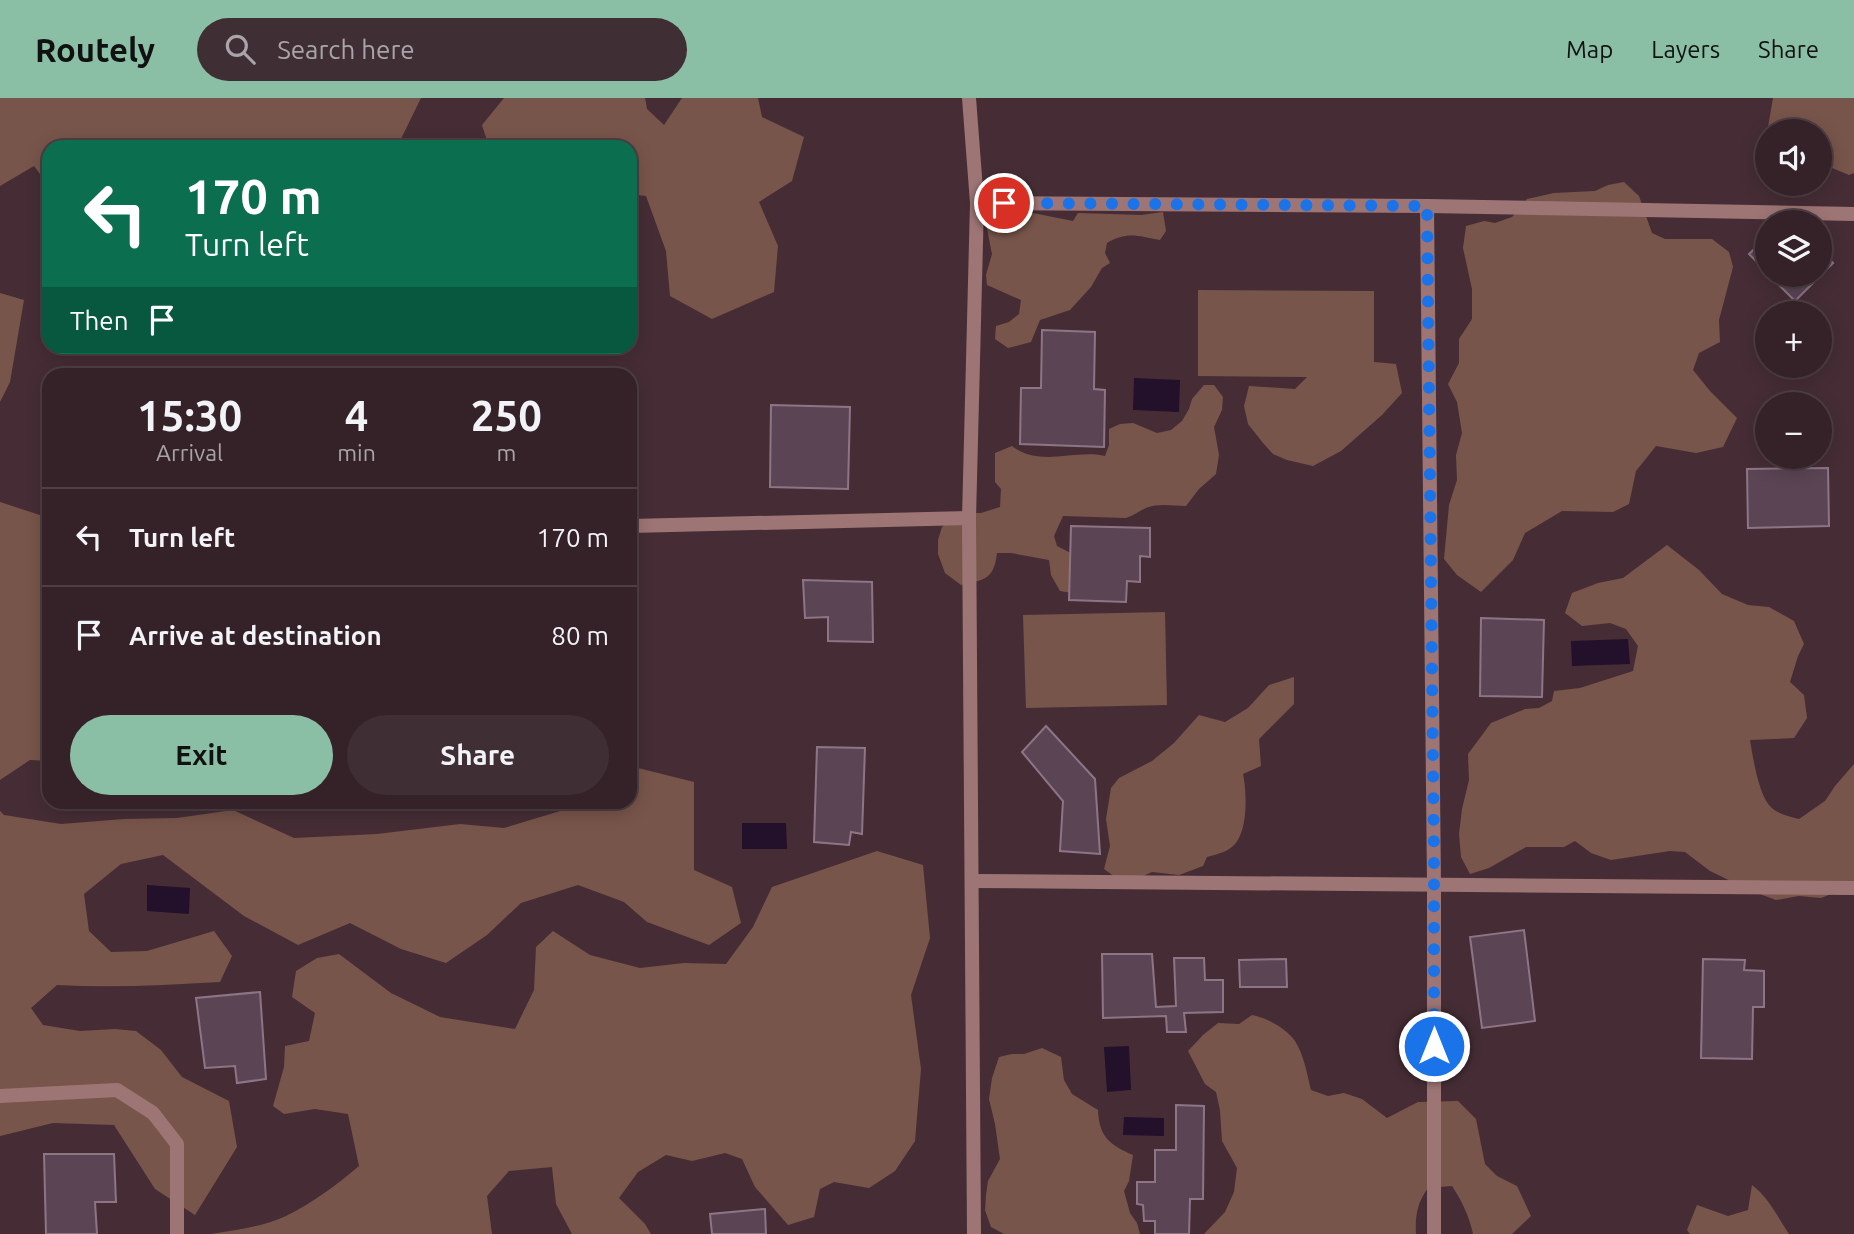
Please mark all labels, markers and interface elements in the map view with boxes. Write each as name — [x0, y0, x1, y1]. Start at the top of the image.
search box — [197, 18, 687, 81]
icon: search — [221, 30, 259, 68]
text: Routely — [35, 31, 155, 68]
text: Search here — [277, 35, 415, 64]
text: Map — [1566, 36, 1613, 63]
text: Layers — [1651, 36, 1720, 63]
text: Share — [1758, 36, 1819, 63]
map controls — [1755, 119, 1832, 469]
button: sound — [1755, 119, 1832, 196]
icon: left — [70, 168, 161, 259]
text: 170 m — [185, 168, 322, 223]
pin — [974, 173, 1034, 233]
icon: arrive — [985, 184, 1023, 222]
button: layers — [1755, 210, 1832, 287]
text: Turn left — [185, 226, 309, 262]
icon: arrive — [143, 301, 181, 339]
button: + — [1755, 301, 1832, 378]
text: Then — [70, 306, 129, 335]
text: 15:30 — [137, 392, 242, 439]
text: 4 — [345, 392, 368, 439]
text: 250 — [471, 392, 542, 439]
button: − — [1755, 392, 1832, 469]
text: Arrival — [156, 440, 223, 465]
text: min — [337, 440, 376, 465]
text: m — [496, 440, 516, 465]
icon: left — [70, 518, 108, 556]
text: Turn left — [129, 523, 235, 552]
text: 170 m — [537, 523, 609, 552]
icon: arrive — [70, 616, 108, 654]
text: Arrive at destination — [129, 621, 382, 650]
text: 80 m — [551, 621, 609, 650]
button: Exit — [70, 715, 333, 795]
button: Share — [347, 715, 609, 795]
position arrow — [1397, 1009, 1471, 1083]

